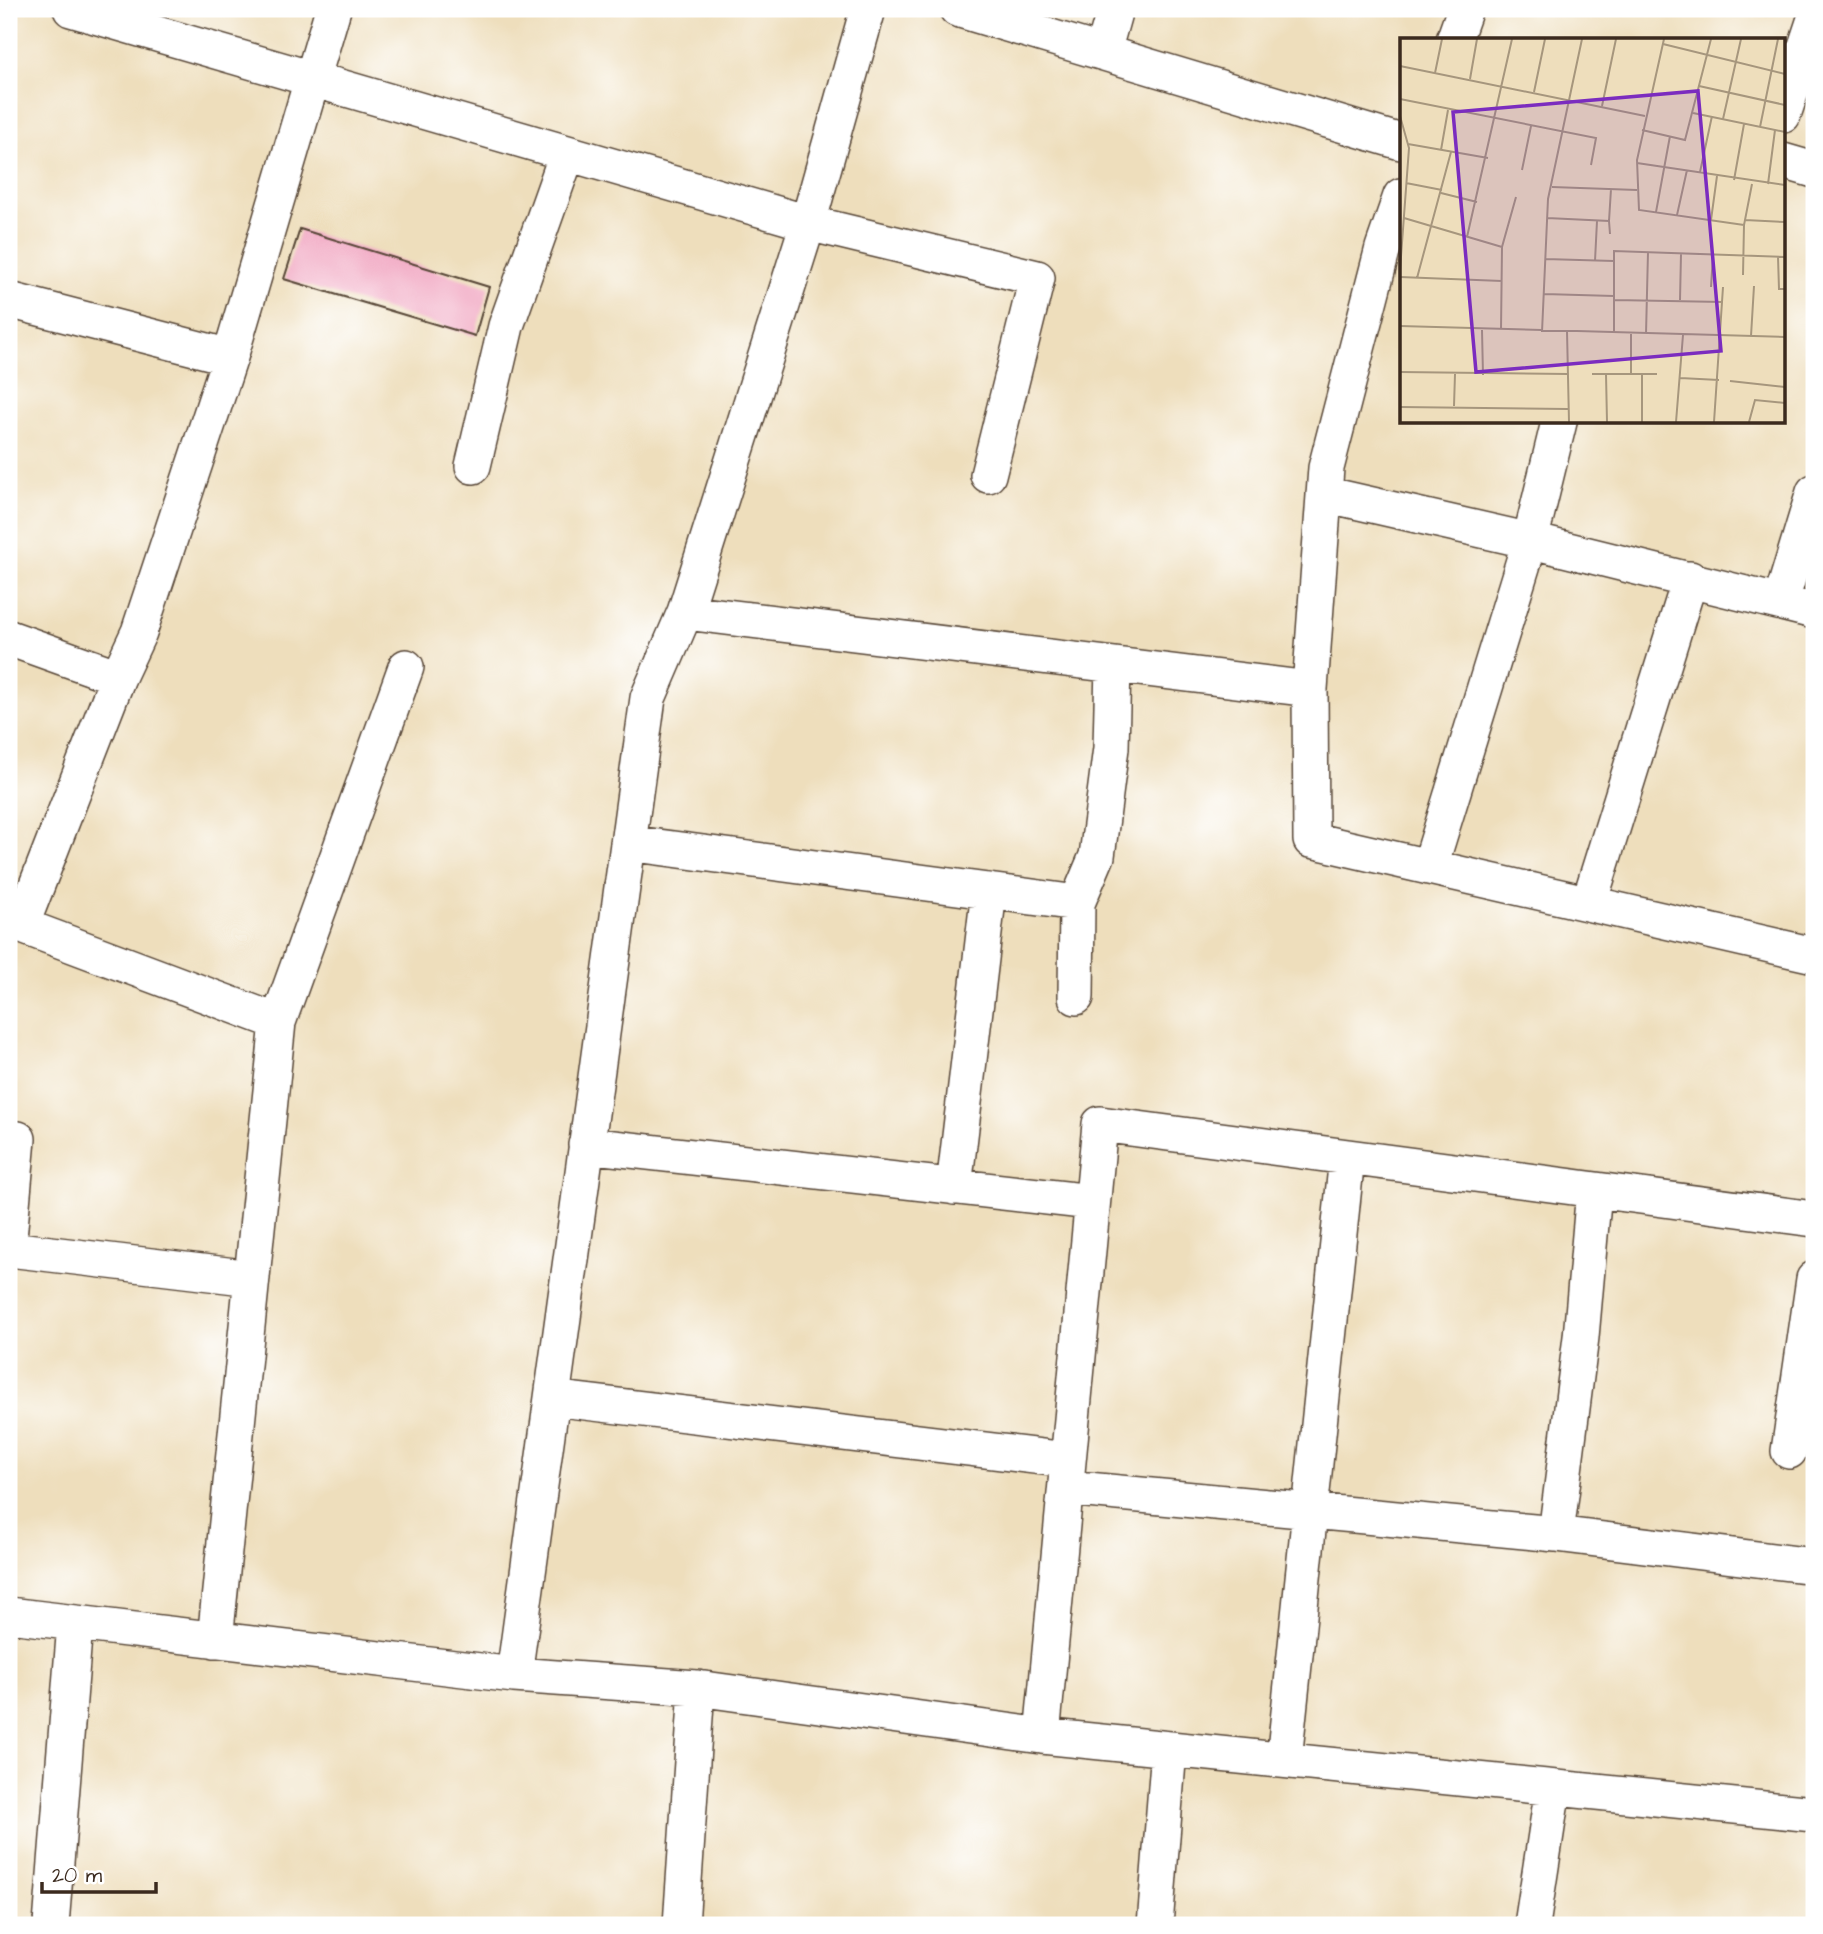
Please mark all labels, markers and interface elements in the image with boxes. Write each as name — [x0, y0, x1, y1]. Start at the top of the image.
inset map — [1400, 38, 1784, 424]
scale bar — [42, 1850, 156, 1894]
text: 20 m — [52, 1861, 103, 1890]

